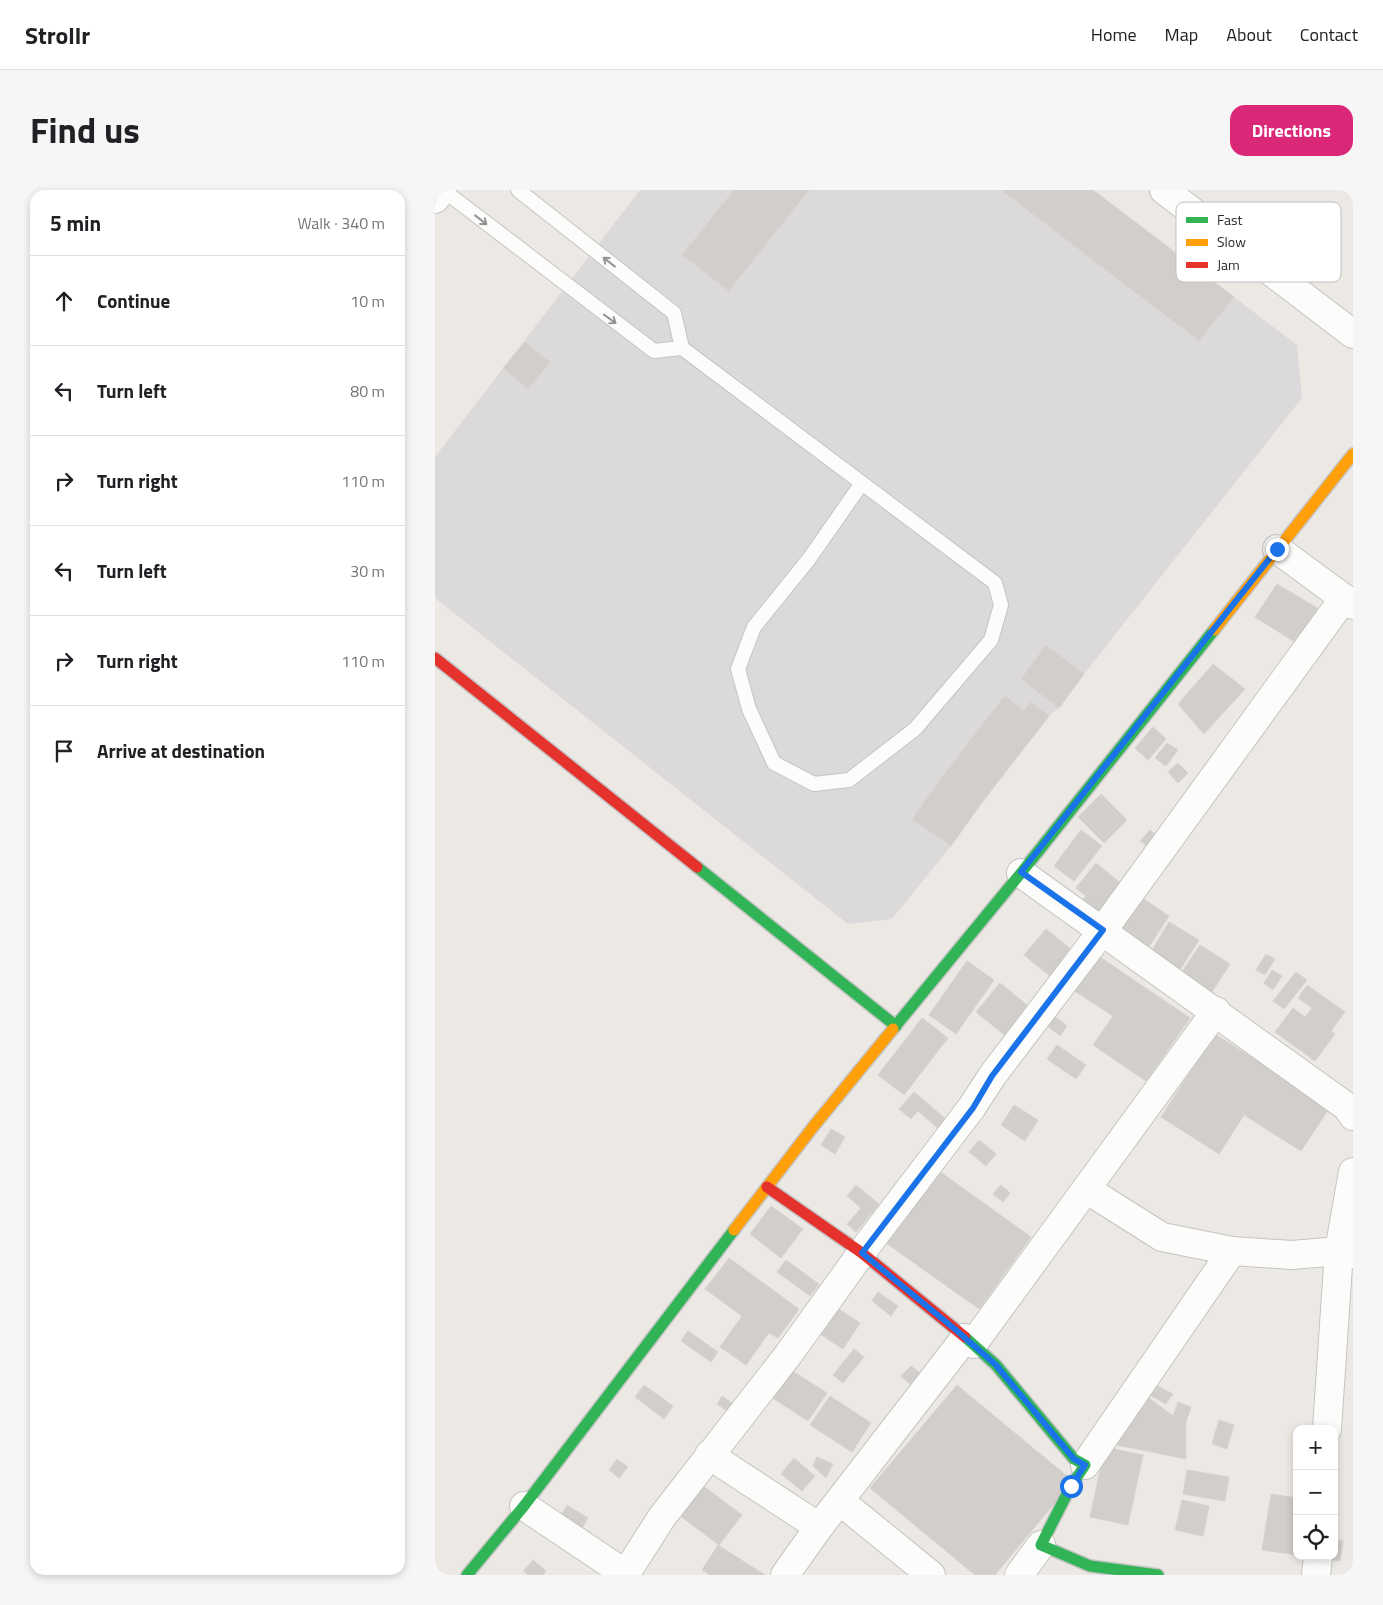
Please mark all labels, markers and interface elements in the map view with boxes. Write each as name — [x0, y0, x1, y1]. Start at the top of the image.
text: Strollr — [25, 17, 90, 53]
text: Home — [1091, 21, 1137, 48]
text: Map — [1165, 21, 1198, 48]
text: About — [1226, 21, 1272, 48]
text: Contact — [1300, 21, 1358, 48]
text: Find us — [30, 103, 140, 157]
button: Directions — [1230, 105, 1353, 156]
legend — [1176, 202, 1341, 282]
text: 5 min — [50, 207, 101, 239]
text: Fast — [1217, 209, 1242, 230]
text: Walk · 340 m — [297, 211, 385, 235]
one-way arrow — [474, 214, 487, 225]
text: Slow — [1217, 231, 1246, 252]
text: Jam — [1217, 254, 1240, 275]
one-way arrow — [603, 256, 616, 267]
text: Continue — [97, 286, 170, 315]
icon: ahead — [50, 287, 78, 315]
text: 10 m — [350, 289, 385, 313]
one-way arrow — [603, 314, 617, 324]
text: Turn left — [97, 376, 167, 405]
icon: left — [50, 377, 78, 405]
text: 80 m — [350, 379, 385, 403]
text: Turn right — [97, 466, 178, 495]
icon: right — [50, 467, 78, 495]
text: 110 m — [341, 469, 385, 493]
route end — [1266, 538, 1289, 561]
text: Turn left — [97, 556, 167, 585]
icon: left — [50, 557, 78, 585]
text: 30 m — [350, 559, 385, 583]
text: Turn right — [97, 646, 178, 675]
icon: right — [50, 647, 78, 675]
text: 110 m — [341, 649, 385, 673]
text: Arrive at destination — [97, 736, 265, 765]
icon: arrive — [50, 737, 78, 765]
map controls — [1293, 1425, 1338, 1560]
button: + — [1293, 1425, 1338, 1470]
button: − — [1293, 1470, 1338, 1515]
route start — [1060, 1475, 1083, 1498]
button: locate — [1293, 1515, 1338, 1560]

